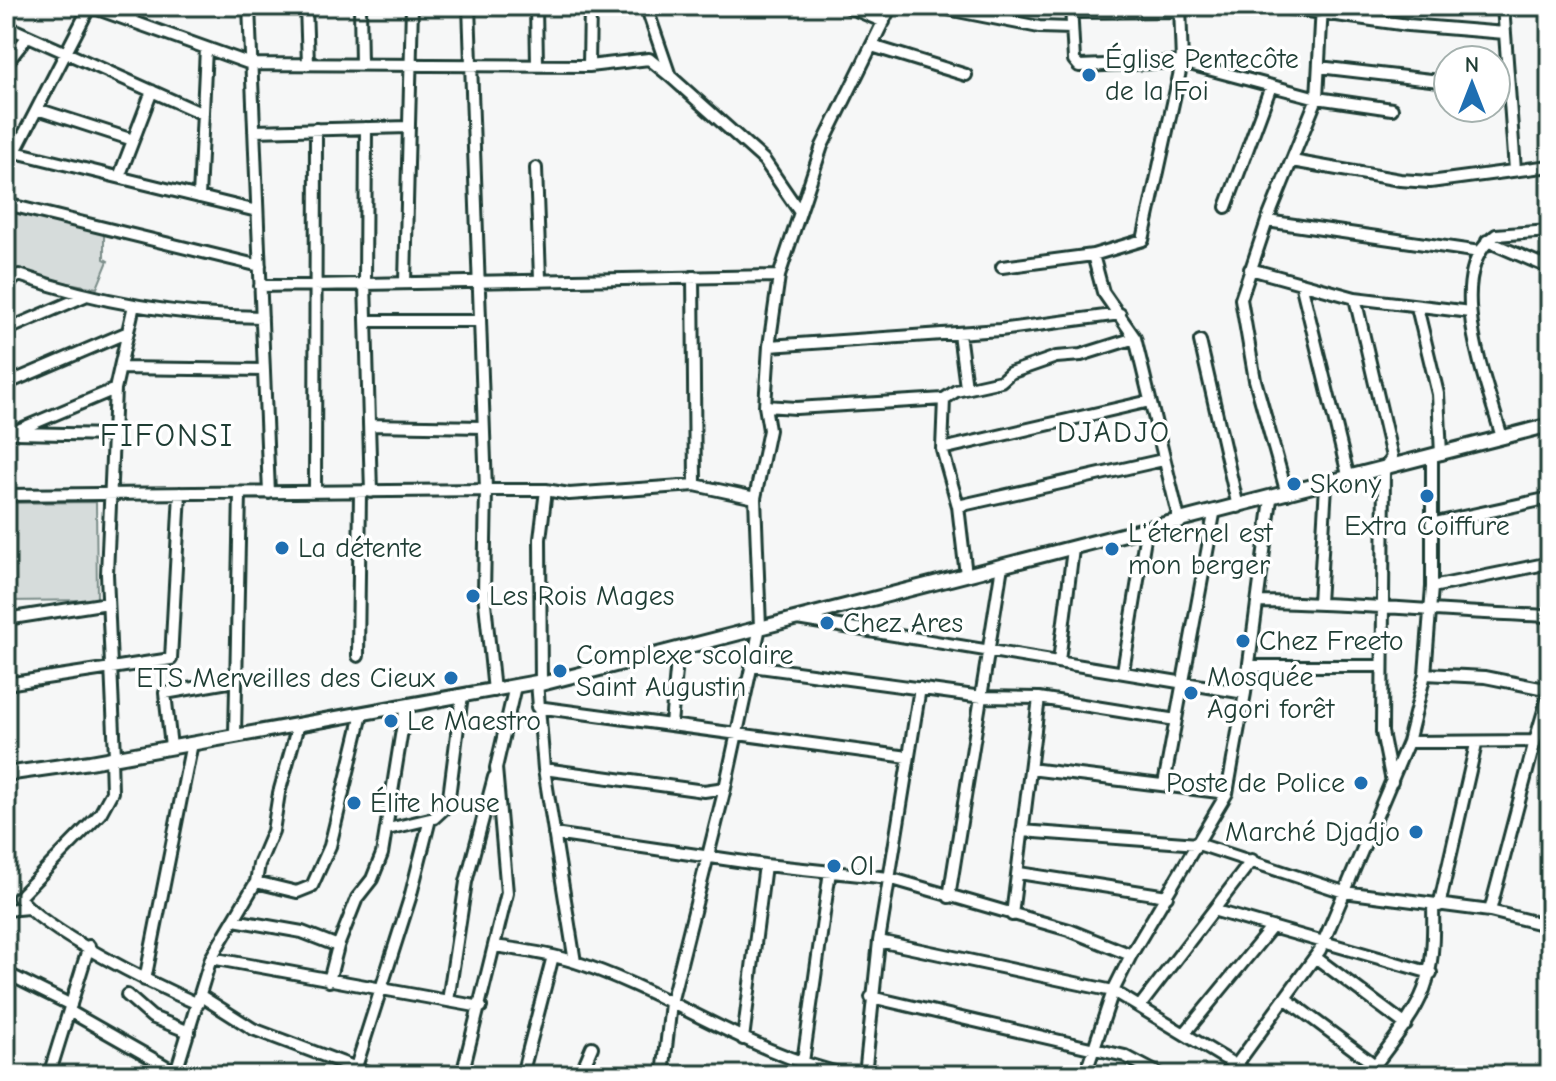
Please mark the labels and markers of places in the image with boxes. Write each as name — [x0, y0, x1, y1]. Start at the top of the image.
place label: Église Pentecôte de la Foi — [1105, 42, 1299, 107]
marker: Église Pentecôte de la Foi — [1080, 66, 1098, 84]
place label: Skony — [1310, 468, 1382, 500]
marker: Skony — [1285, 475, 1303, 493]
marker: Extra Coiffure — [1418, 487, 1436, 505]
place label: Extra Coiffure — [1344, 510, 1510, 542]
place label: L'éternel est mon berger — [1128, 517, 1274, 581]
place label: La détente — [298, 532, 422, 564]
marker: La détente — [273, 539, 291, 557]
marker: L'éternel est mon berger — [1103, 540, 1121, 558]
place label: Les Rois Mages — [489, 580, 675, 612]
marker: Les Rois Mages — [464, 587, 482, 605]
place label: Chez Ares — [843, 607, 963, 639]
marker: Chez Ares — [818, 614, 836, 632]
place label: Chez Freeto — [1259, 625, 1404, 657]
marker: Chez Freeto — [1234, 632, 1252, 650]
place label: Complexe scolaire Saint Augustin — [576, 639, 794, 703]
place label: Mosquée Agori forêt — [1207, 661, 1335, 725]
place label: ETS Merveilles des Cieux — [136, 662, 436, 694]
marker: Complexe scolaire Saint Augustin — [551, 662, 569, 680]
marker: ETS Merveilles des Cieux — [442, 669, 460, 687]
marker: Mosquée Agori forêt — [1182, 684, 1200, 702]
place label: Le Maestro — [407, 705, 541, 737]
marker: Le Maestro — [382, 712, 400, 730]
place label: Poste de Police — [1166, 767, 1345, 799]
marker: Poste de Police — [1352, 774, 1370, 792]
place label: Élite house — [370, 786, 500, 819]
marker: Élite house — [345, 794, 363, 812]
place label: Marché Djadjo — [1225, 816, 1400, 848]
marker: Marché Djadjo — [1407, 823, 1425, 841]
place label: Ol — [850, 850, 874, 882]
marker: Ol — [825, 857, 843, 875]

